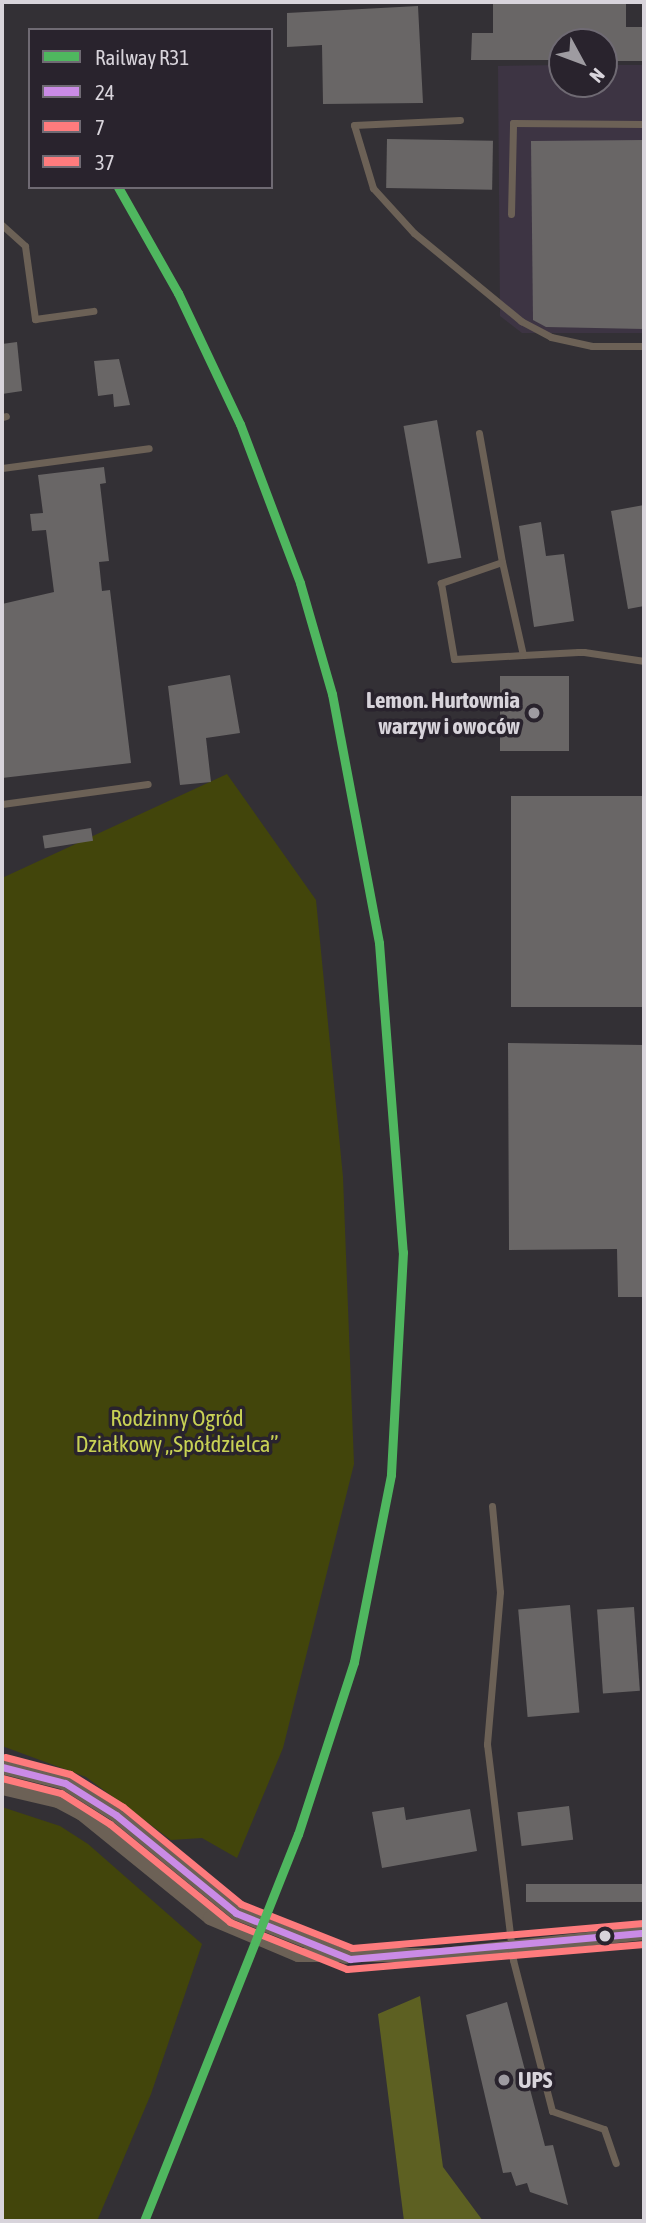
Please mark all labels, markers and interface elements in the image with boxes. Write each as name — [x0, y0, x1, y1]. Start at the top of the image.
legend — [28, 28, 273, 189]
north arrow — [548, 28, 618, 98]
text: Railway R31 — [95, 45, 189, 69]
text: N — [585, 64, 609, 87]
text: 24 — [95, 80, 115, 104]
text: 7 — [95, 115, 105, 139]
text: 37 — [95, 150, 115, 174]
place label: Lemon. Hurtownia warzyw i owoców — [366, 686, 520, 740]
marker: Lemon. Hurtownia warzyw i owoców — [526, 705, 542, 721]
park label: Rodzinny Ogród Działkowy „Spółdzielca” — [76, 1404, 278, 1458]
unlabelled marker — [598, 1929, 612, 1943]
place label: UPS — [518, 2066, 552, 2094]
marker: UPS — [496, 2072, 512, 2088]

